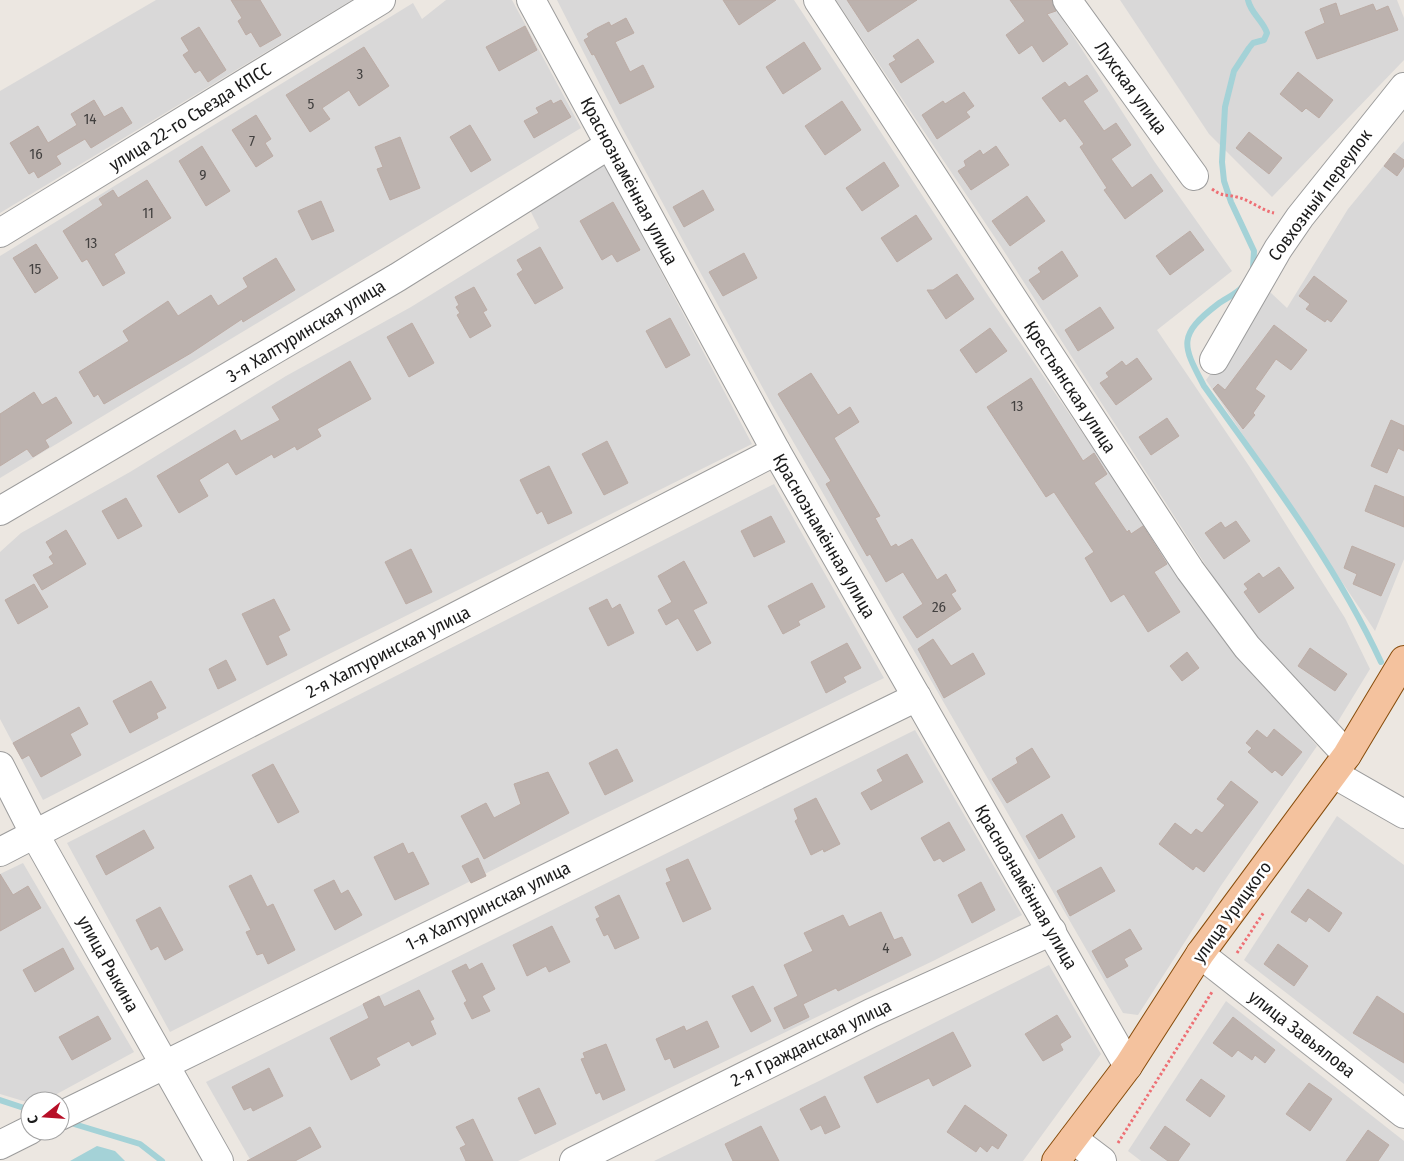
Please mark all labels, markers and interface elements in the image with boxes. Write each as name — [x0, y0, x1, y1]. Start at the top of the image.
street label: Лухская улица — [1090, 37, 1172, 139]
street label: улица 22-го Съезда КПСС — [105, 58, 275, 176]
house number: 3 — [357, 65, 364, 83]
street label: Краснознамённая улица — [575, 93, 683, 269]
house number: 5 — [308, 95, 315, 113]
house number: 14 — [83, 110, 97, 128]
street label: Совхозный переулок — [1263, 124, 1377, 265]
house number: 7 — [249, 132, 255, 150]
house number: 16 — [29, 145, 43, 163]
house number: 9 — [199, 166, 207, 184]
house number: 11 — [142, 204, 154, 222]
house number: 13 — [85, 234, 98, 252]
house number: 15 — [29, 260, 41, 278]
street label: 3-я Халтуринская улица — [223, 275, 390, 387]
street label: Крестьянская улица — [1019, 317, 1121, 457]
house number: 13 — [1011, 397, 1024, 415]
street label: Краснознамённая улица — [768, 450, 880, 622]
house number: 26 — [932, 598, 946, 616]
street label: 2-я Халтуринская улица — [302, 601, 474, 703]
street label: Краснознамённая улица — [970, 801, 1082, 973]
street label: 1-я Халтуринская улица — [402, 856, 574, 955]
street label: улица Урицкого — [1188, 857, 1276, 967]
street label: улица Рыкина — [72, 912, 144, 1016]
house number: 4 — [882, 939, 890, 957]
street label: улица Завьялова — [1244, 986, 1360, 1083]
street label: 2-я Гражданская улица — [727, 994, 895, 1091]
north arrow — [20, 1091, 70, 1141]
text: С — [24, 1113, 42, 1126]

